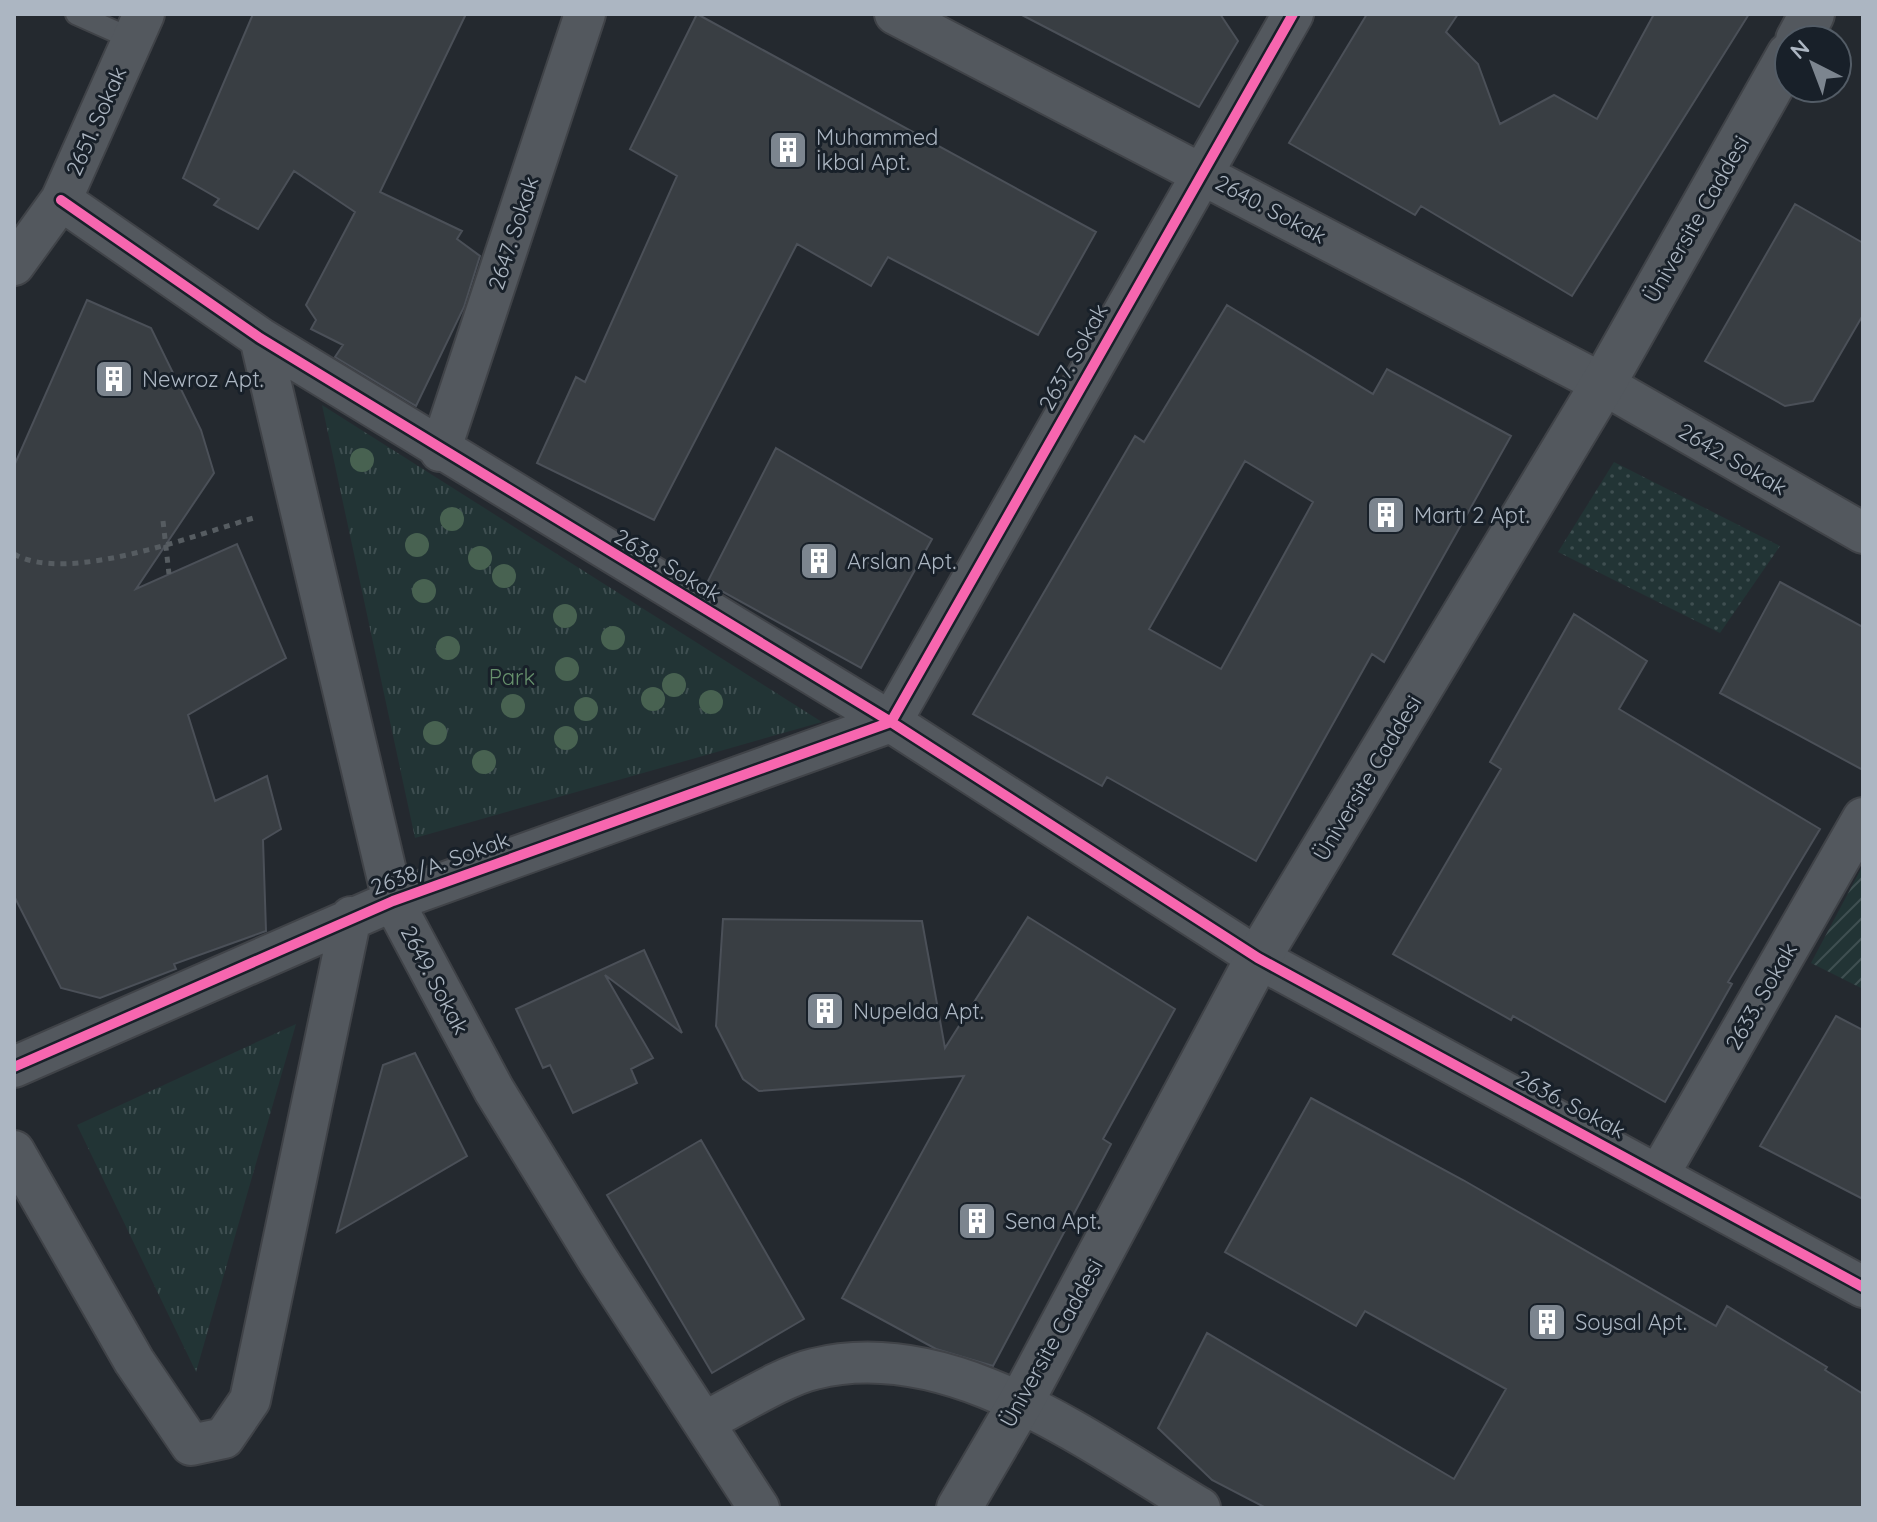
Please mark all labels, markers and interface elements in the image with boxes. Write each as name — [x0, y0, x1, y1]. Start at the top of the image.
north arrow — [1773, 24, 1853, 104]
text: N — [1784, 33, 1815, 65]
street label: 2651. Sokak — [59, 62, 133, 180]
place label: Muhammed İkbal Apt. — [816, 123, 938, 176]
building icon: Muhammed İkbal Apt. — [767, 129, 809, 171]
street label: Üniversite Caddesi — [1637, 131, 1755, 307]
street label: 2640. Sokak — [1211, 168, 1331, 250]
street label: 2647. Sokak — [482, 173, 544, 293]
street label: 2637. Sokak — [1032, 299, 1114, 415]
building icon: Newroz Apt. — [93, 358, 135, 400]
place label: Newroz Apt. — [142, 365, 264, 393]
street label: 2642. Sokak — [1674, 417, 1792, 501]
building icon: Martı 2 Apt. — [1365, 494, 1407, 536]
place label: Martı 2 Apt. — [1414, 501, 1529, 529]
street label: 2638. Sokak — [609, 522, 727, 608]
building icon: Arslan Apt. — [798, 540, 840, 582]
place label: Arslan Apt. — [847, 547, 956, 575]
park label: Park — [489, 663, 535, 691]
street label: Üniversite Caddesi — [1307, 690, 1427, 866]
street label: 2638/A. Sokak — [367, 825, 513, 901]
street label: 2649. Sokak — [395, 921, 475, 1039]
street label: 2633. Sokak — [1719, 937, 1803, 1055]
building icon: Nupelda Apt. — [804, 990, 846, 1032]
place label: Nupelda Apt. — [853, 997, 984, 1025]
street label: 2636. Sokak — [1512, 1064, 1630, 1144]
building icon: Sena Apt. — [956, 1200, 998, 1242]
place label: Sena Apt. — [1005, 1207, 1101, 1235]
street label: Üniversite Caddesi — [993, 1254, 1109, 1432]
building icon: Soysal Apt. — [1526, 1301, 1568, 1343]
place label: Soysal Apt. — [1575, 1308, 1687, 1336]

